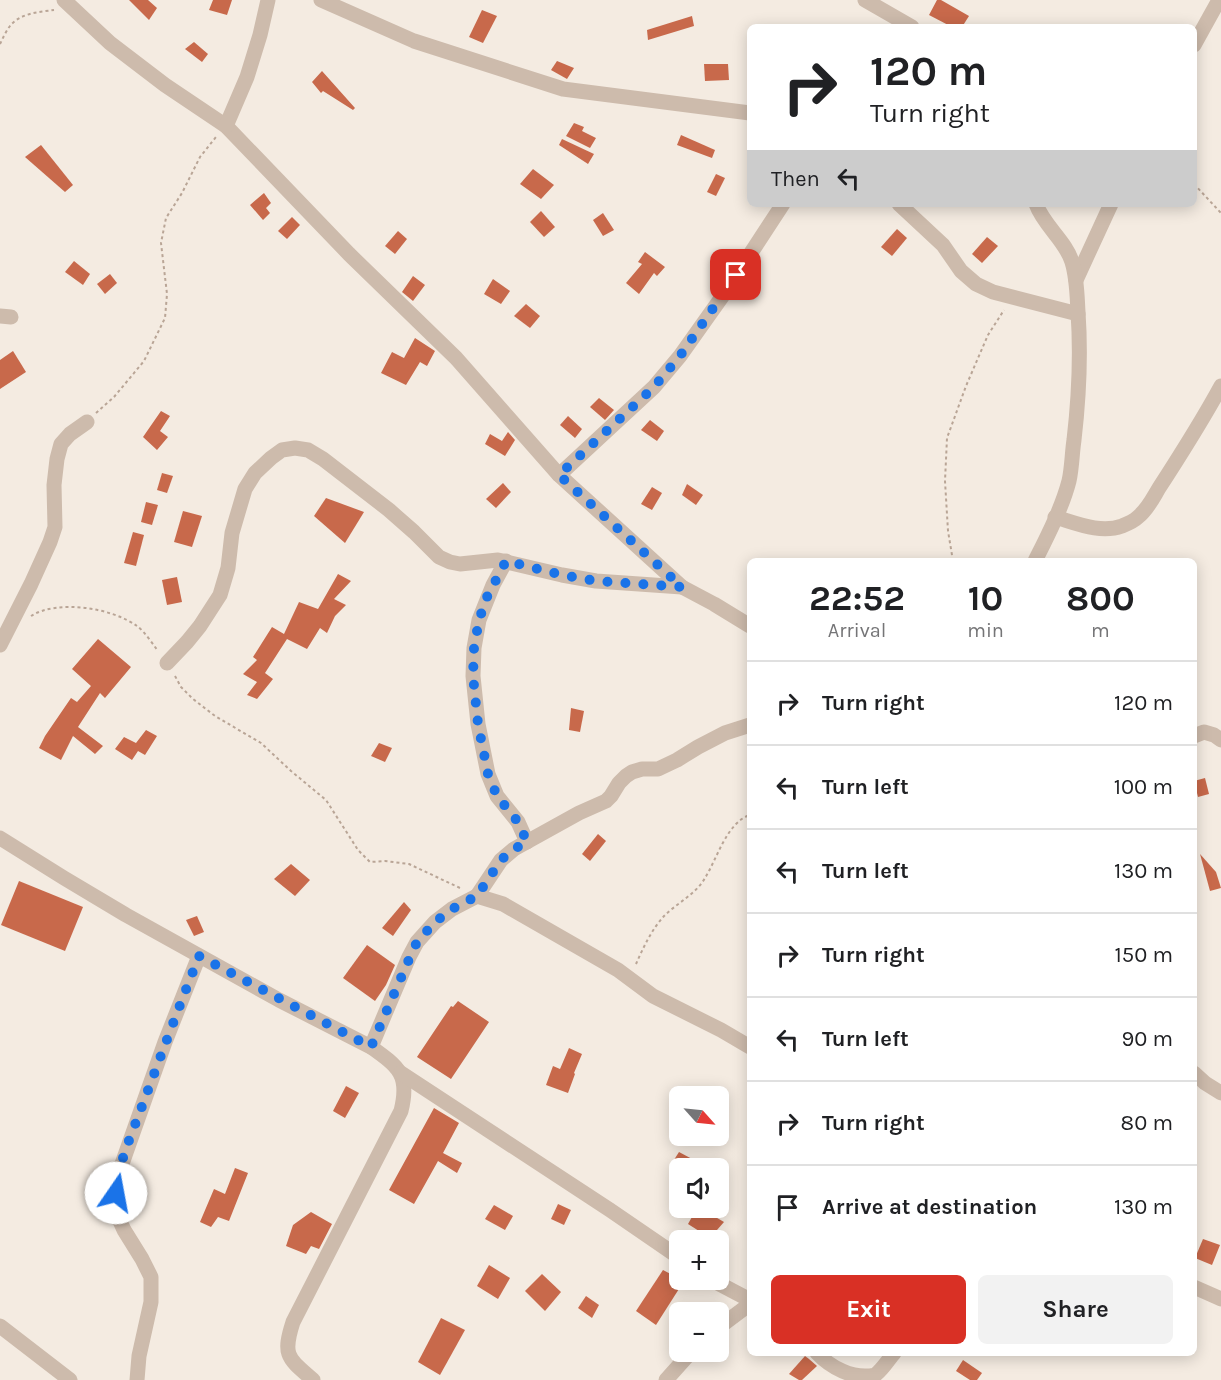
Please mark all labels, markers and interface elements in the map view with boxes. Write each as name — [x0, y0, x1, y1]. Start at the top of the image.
text: 120 m — [870, 46, 987, 96]
icon: right — [771, 48, 849, 126]
text: Turn right — [870, 97, 990, 129]
icon: left — [832, 162, 865, 195]
text: Then — [771, 166, 820, 192]
pin — [710, 249, 761, 300]
icon: arrive — [719, 258, 752, 291]
text: 22:52 — [809, 577, 905, 619]
text: 10 — [968, 577, 1003, 619]
text: 800 — [1066, 577, 1135, 619]
text: Arrival — [828, 619, 886, 642]
text: min — [967, 619, 1004, 642]
text: m — [1091, 619, 1110, 642]
icon: right — [771, 687, 804, 720]
text: Turn right — [822, 690, 925, 716]
text: 120 m — [1114, 690, 1173, 716]
icon: left — [771, 771, 804, 804]
text: Turn left — [822, 774, 909, 800]
text: 100 m — [1114, 774, 1173, 800]
icon: left — [771, 855, 804, 888]
text: Turn left — [822, 858, 909, 884]
text: 130 m — [1114, 858, 1173, 884]
icon: right — [771, 939, 804, 972]
text: Turn right — [822, 942, 925, 968]
text: 150 m — [1114, 942, 1173, 968]
icon: left — [771, 1023, 804, 1056]
text: Turn left — [822, 1026, 909, 1052]
text: 90 m — [1121, 1026, 1173, 1052]
north arrow — [669, 1086, 729, 1146]
map controls — [669, 1086, 729, 1362]
icon: right — [771, 1107, 804, 1140]
text: Turn right — [822, 1110, 925, 1136]
text: 80 m — [1121, 1110, 1173, 1136]
button: sound — [669, 1158, 729, 1218]
position arrow — [84, 1161, 148, 1225]
icon: arrive — [771, 1191, 804, 1224]
text: Arrive at destination — [822, 1194, 1037, 1220]
text: 130 m — [1114, 1194, 1173, 1220]
button: + — [669, 1230, 729, 1290]
button: Exit — [771, 1275, 966, 1344]
button: Share — [978, 1275, 1173, 1344]
button: − — [669, 1302, 729, 1362]

